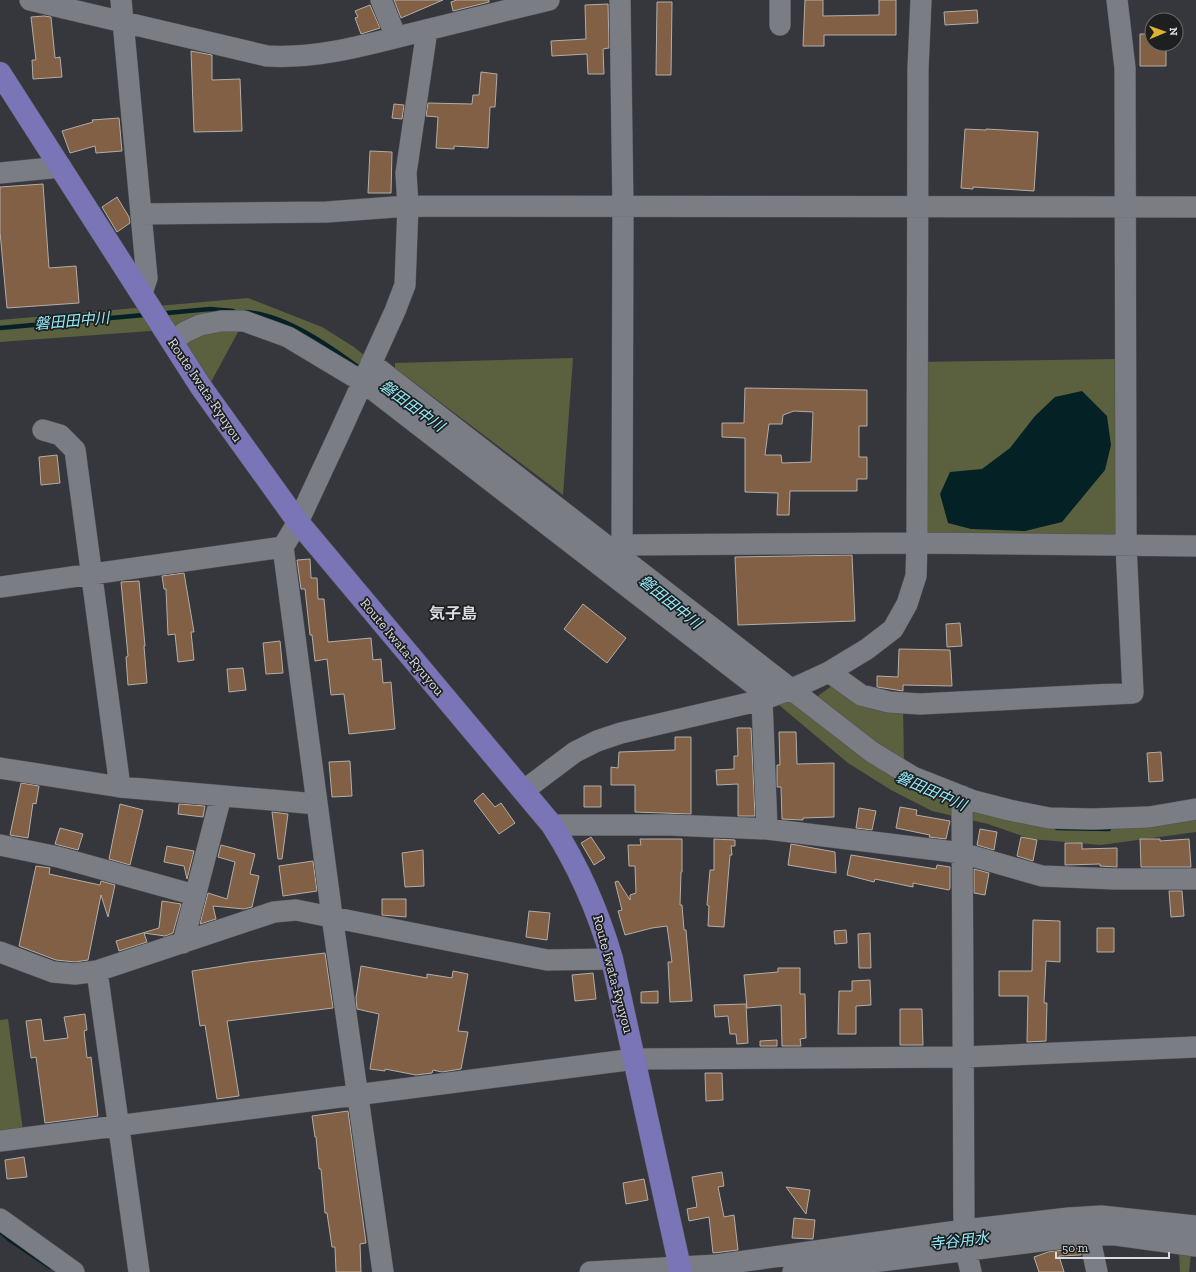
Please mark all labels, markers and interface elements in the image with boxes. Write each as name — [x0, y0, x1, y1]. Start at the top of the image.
north arrow — [1144, 12, 1184, 52]
text: N — [1167, 27, 1180, 37]
water label: 磐田田中川 — [34, 309, 112, 333]
street label: Route Iwata-Ryuyou — [164, 335, 246, 445]
water label: 磐田田中川 — [376, 377, 449, 436]
water label: 磐田田中川 — [635, 571, 706, 634]
street label: Route Iwata-Ryuyou — [356, 595, 448, 699]
district label: 気子島 — [429, 604, 477, 623]
water label: 磐田田中川 — [893, 768, 971, 815]
street label: Route Iwata-Ryuyou — [589, 913, 637, 1035]
water label: 寺谷用水 — [928, 1228, 992, 1254]
scale bar — [1056, 1234, 1169, 1260]
text: 50 m — [1062, 1241, 1089, 1255]

